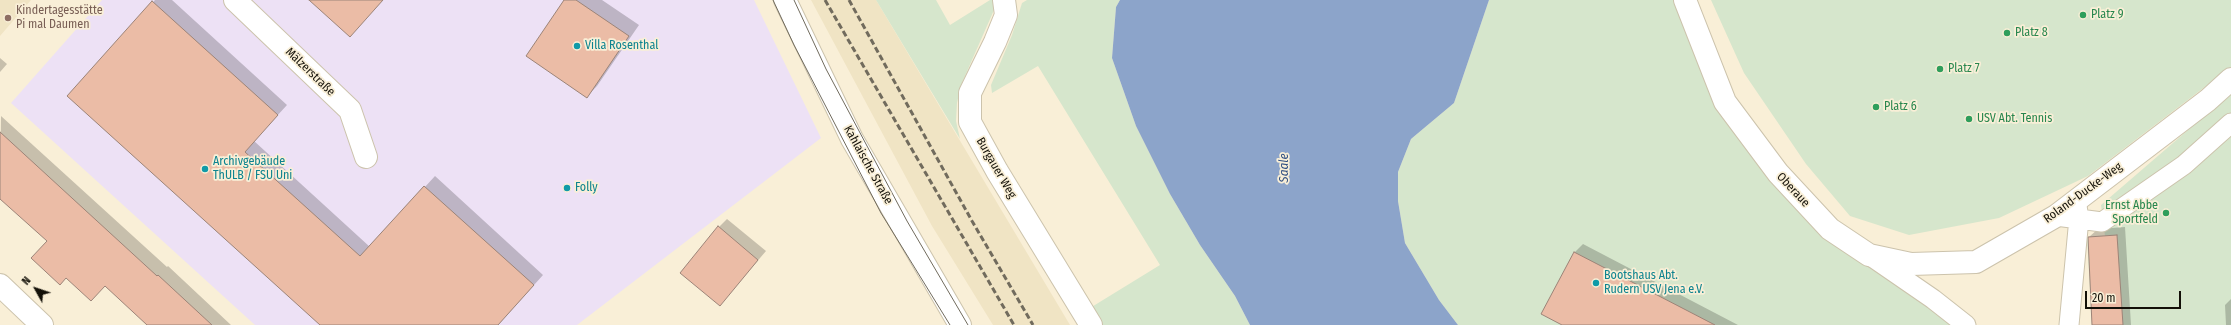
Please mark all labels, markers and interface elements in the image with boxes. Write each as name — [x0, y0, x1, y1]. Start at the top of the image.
place label: Kindertagesstätte Pi mal Daumen — [16, 4, 103, 32]
place label: Platz 9 — [2091, 8, 2123, 22]
marker: Platz 9 — [2078, 10, 2088, 20]
marker: Kindertagesstätte Pi mal Daumen — [3, 13, 13, 23]
place label: Platz 8 — [2015, 26, 2048, 40]
marker: Platz 8 — [2002, 28, 2012, 38]
place label: Villa Rosenthal — [585, 39, 658, 53]
marker: Villa Rosenthal — [572, 41, 582, 51]
street label: Mälzerstraße — [282, 45, 338, 99]
place label: Platz 7 — [1948, 62, 1979, 76]
marker: Platz 7 — [1935, 64, 1945, 74]
place label: Platz 6 — [1884, 100, 1917, 114]
marker: Platz 6 — [1871, 102, 1881, 112]
place label: USV Abt. Tennis — [1977, 112, 2052, 126]
marker: USV Abt. Tennis — [1964, 114, 1974, 124]
street label: Kahlaische Straße — [840, 123, 896, 207]
street label: Burgauer Weg — [973, 135, 1019, 201]
water label: Saale — [1276, 153, 1292, 183]
place label: Archivgebäude ThULB / FSU Uni — [213, 155, 292, 183]
street label: Roland-Ducke-Weg — [2041, 160, 2125, 226]
marker: Archivgebäude ThULB / FSU Uni — [200, 164, 210, 174]
street label: Oberaue — [1773, 170, 1813, 210]
place label: Folly — [575, 181, 598, 195]
marker: Folly — [562, 183, 572, 193]
place label: Ernst Abbe Sportfeld — [2105, 199, 2158, 227]
marker: Ernst Abbe Sportfeld — [2161, 208, 2171, 218]
north arrow — [16, 269, 56, 309]
place label: Bootshaus Abt. Rudern USV Jena e.V. — [1604, 269, 1704, 297]
text: N — [19, 274, 34, 288]
marker: Bootshaus Abt. Rudern USV Jena e.V. — [1591, 278, 1601, 288]
scale bar — [2087, 283, 2183, 309]
text: 20 m — [2092, 291, 2116, 305]

